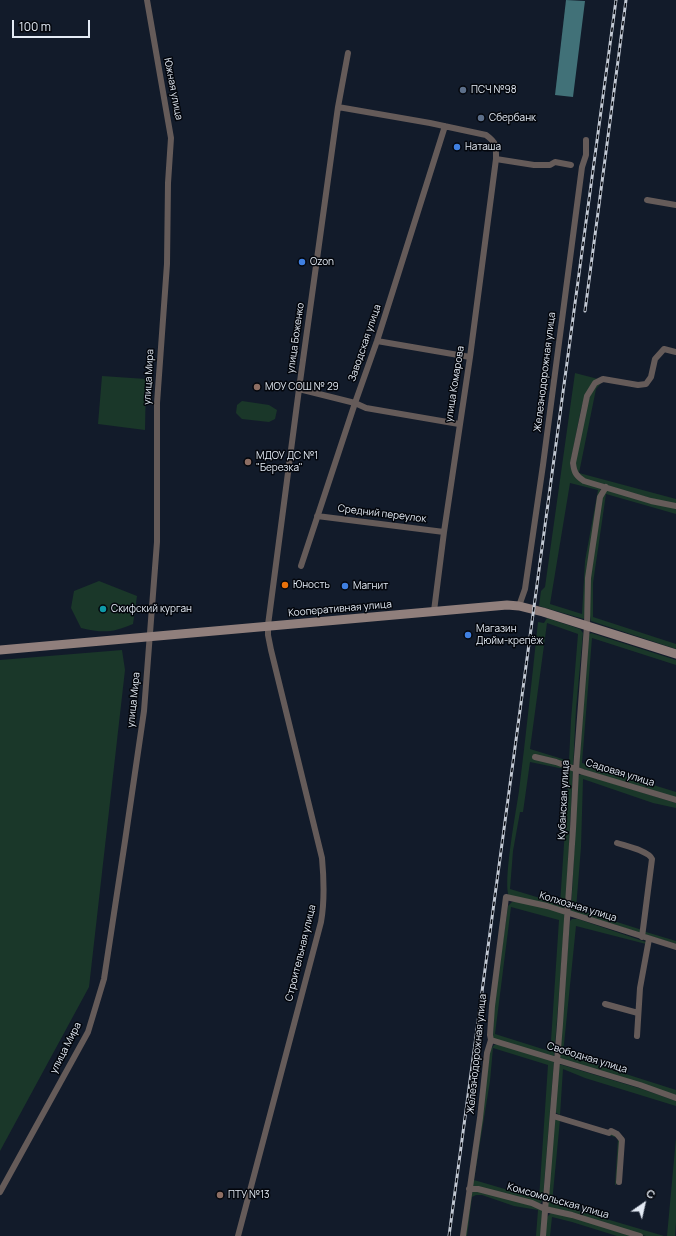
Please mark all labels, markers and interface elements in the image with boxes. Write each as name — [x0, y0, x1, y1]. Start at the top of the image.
scale bar — [14, 12, 92, 38]
text: 100 m — [19, 18, 51, 35]
street label: Южная улица — [161, 57, 185, 121]
place label: ПСЧ №98 — [471, 84, 517, 96]
marker: ПСЧ №98 — [458, 85, 468, 95]
place label: Сбербанк — [489, 112, 536, 124]
marker: Сбербанк — [476, 113, 486, 123]
place label: Наташа — [465, 141, 501, 153]
marker: Наташа — [452, 142, 462, 152]
place label: Ozon — [310, 256, 334, 268]
marker: Ozon — [297, 257, 307, 267]
street label: улица Боженко — [285, 302, 307, 374]
street label: Заводская улица — [346, 303, 384, 383]
street label: Железнодорожная улица — [532, 311, 558, 433]
street label: улица Комарова — [443, 345, 467, 423]
street label: улица Мира — [142, 349, 156, 405]
place label: МОУ СОШ № 29 — [265, 381, 339, 393]
marker: МОУ СОШ № 29 — [252, 382, 262, 392]
place label: МДОУ ДС №1 "Березка" — [256, 450, 318, 474]
marker: МДОУ ДС №1 "Березка" — [243, 457, 253, 467]
street label: Средний переулок — [337, 503, 427, 525]
place label: Юность — [293, 579, 330, 591]
marker: Юность — [280, 580, 290, 590]
place label: Магнит — [353, 580, 388, 592]
marker: Магнит — [340, 581, 350, 591]
street label: Кооперативная улица — [288, 599, 392, 619]
place label: Скифский курган — [111, 603, 192, 615]
marker: Скифский курган — [98, 604, 108, 614]
place label: Магазин Дюйм-крепёж — [476, 623, 543, 646]
marker: Магазин Дюйм-крепёж — [463, 630, 473, 640]
street label: улица Мира — [125, 672, 143, 728]
street label: Садовая улица — [584, 757, 656, 789]
street label: Кубанская улица — [556, 760, 572, 840]
street label: Колхозная улица — [538, 890, 618, 924]
street label: Строительная улица — [283, 904, 319, 1002]
street label: Железнодорожная улица — [465, 993, 489, 1115]
street label: улица Мира — [48, 1020, 84, 1076]
street label: Свободная улица — [545, 1040, 629, 1076]
street label: Комсомольская улица — [506, 1181, 610, 1221]
north arrow — [624, 1184, 664, 1224]
text: С — [643, 1185, 659, 1202]
place label: ПТУ №13 — [228, 1189, 270, 1201]
marker: ПТУ №13 — [215, 1190, 225, 1200]

